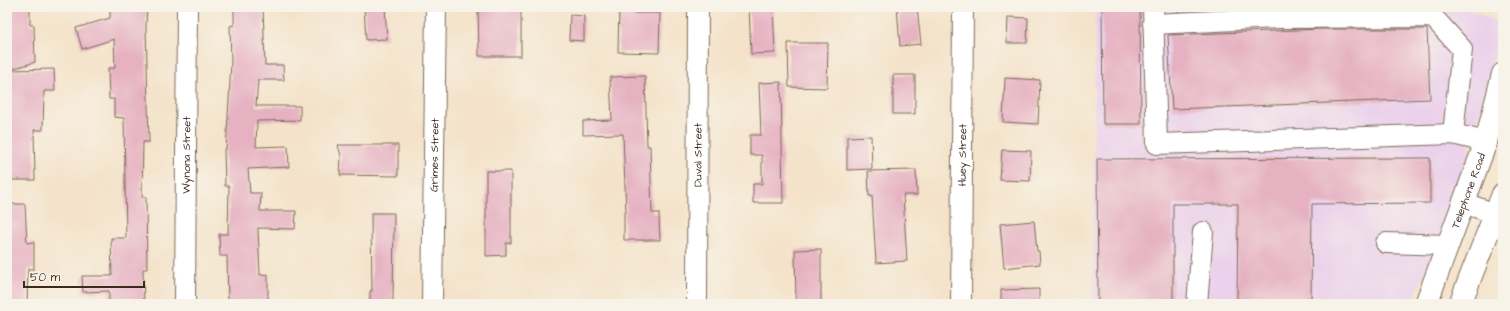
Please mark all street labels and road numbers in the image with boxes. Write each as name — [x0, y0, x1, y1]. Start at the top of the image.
street label: Wynona Street — [178, 116, 194, 194]
street label: Grimes Street — [426, 117, 442, 192]
street label: Duval Street — [690, 122, 705, 187]
street label: Huey Street — [954, 123, 970, 186]
street label: Telephone Road — [1447, 150, 1489, 230]

